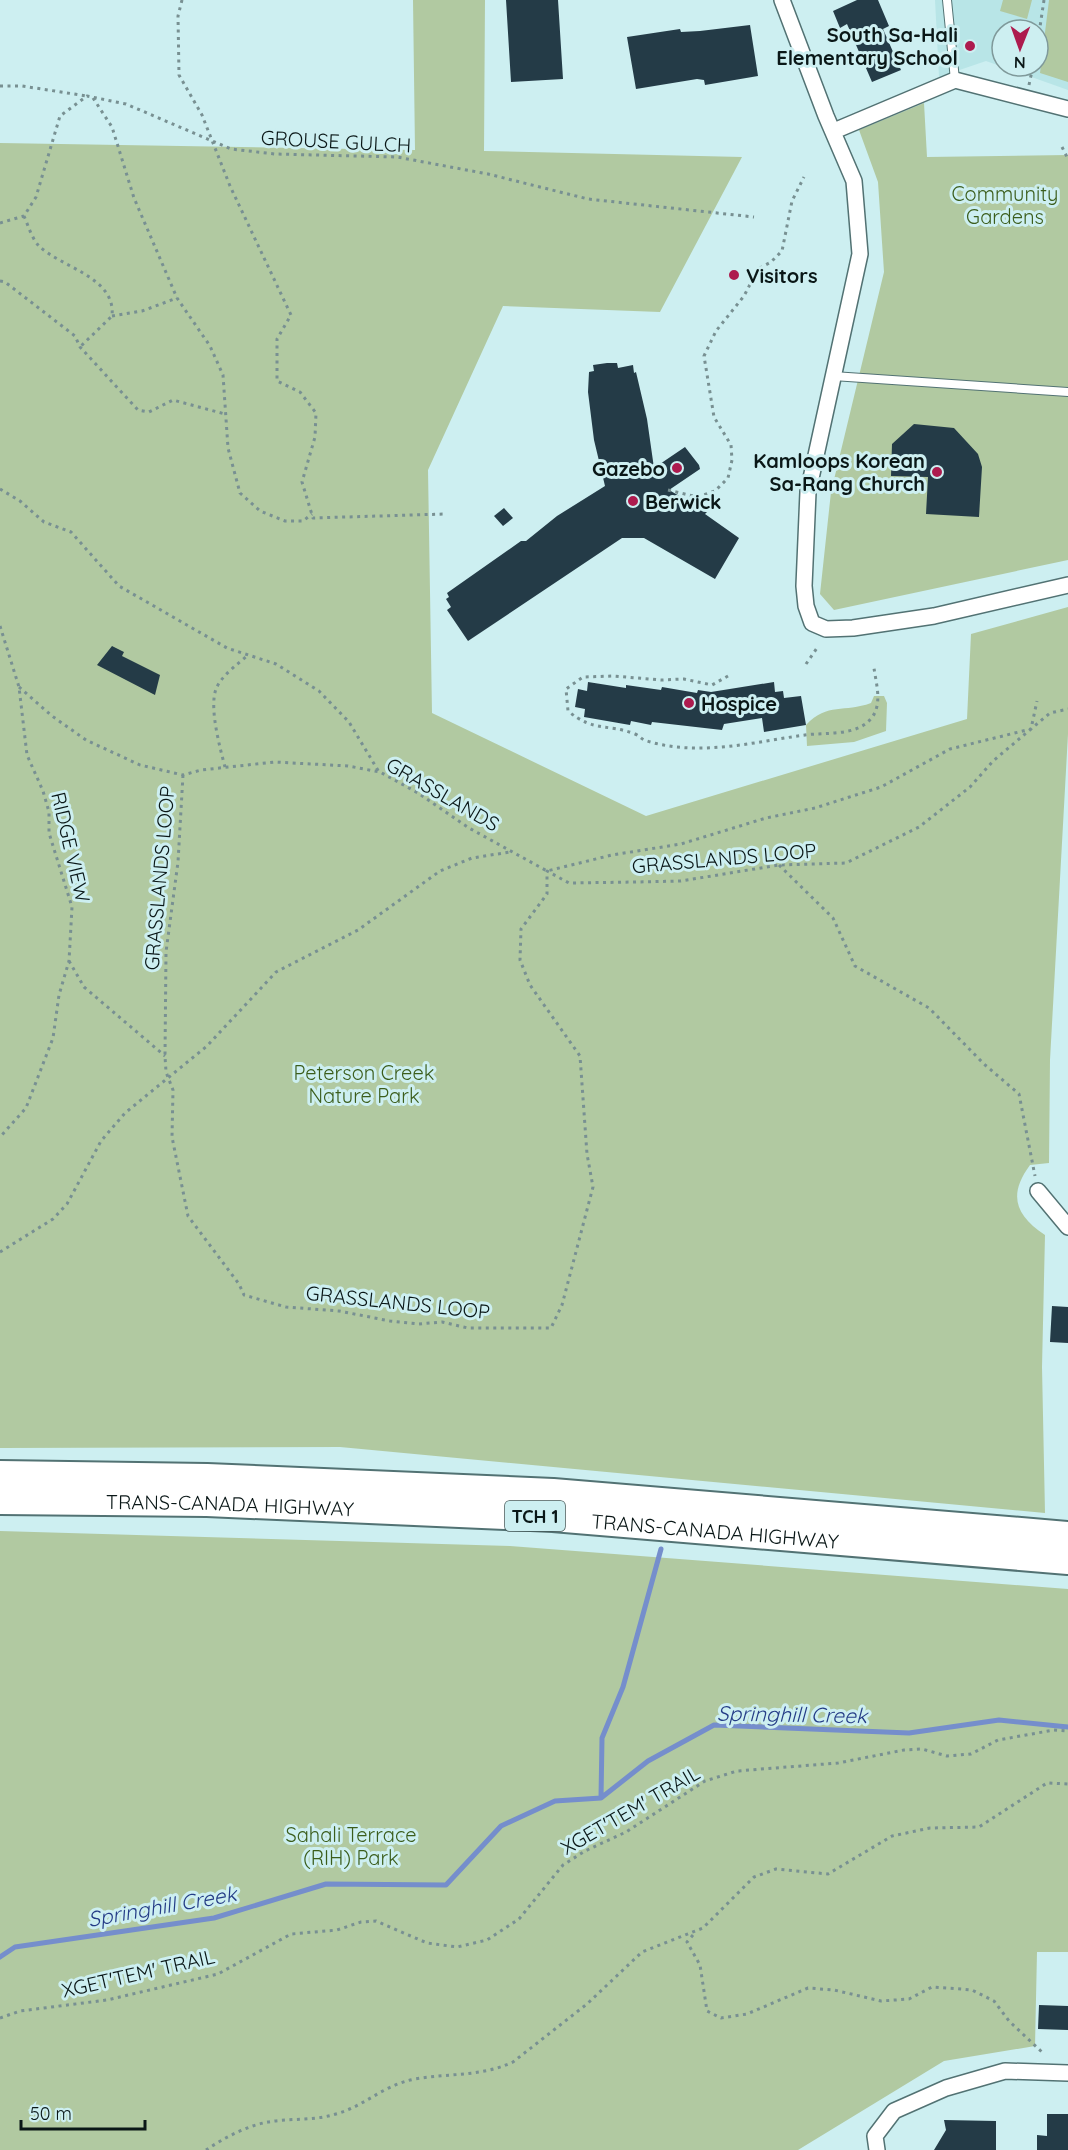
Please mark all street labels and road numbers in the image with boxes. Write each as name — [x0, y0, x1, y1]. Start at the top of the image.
street label: GROUSE GULCH — [260, 125, 412, 157]
street label: GRASSLANDS — [382, 752, 504, 836]
street label: GRASSLANDS LOOP — [138, 785, 180, 971]
street label: RIDGE VIEW — [46, 789, 96, 905]
street label: GRASSLANDS LOOP — [631, 837, 817, 879]
street label: GRASSLANDS LOOP — [305, 1280, 491, 1324]
street label: TRANS-CANADA HIGHWAY — [106, 1489, 354, 1521]
road number: TCH 1 — [505, 1501, 565, 1531]
street label: TRANS-CANADA HIGHWAY — [590, 1508, 840, 1553]
street label: XGET'TEM' TRAIL — [556, 1760, 704, 1860]
street label: XGET'TEM' TRAIL — [59, 1943, 217, 2003]

